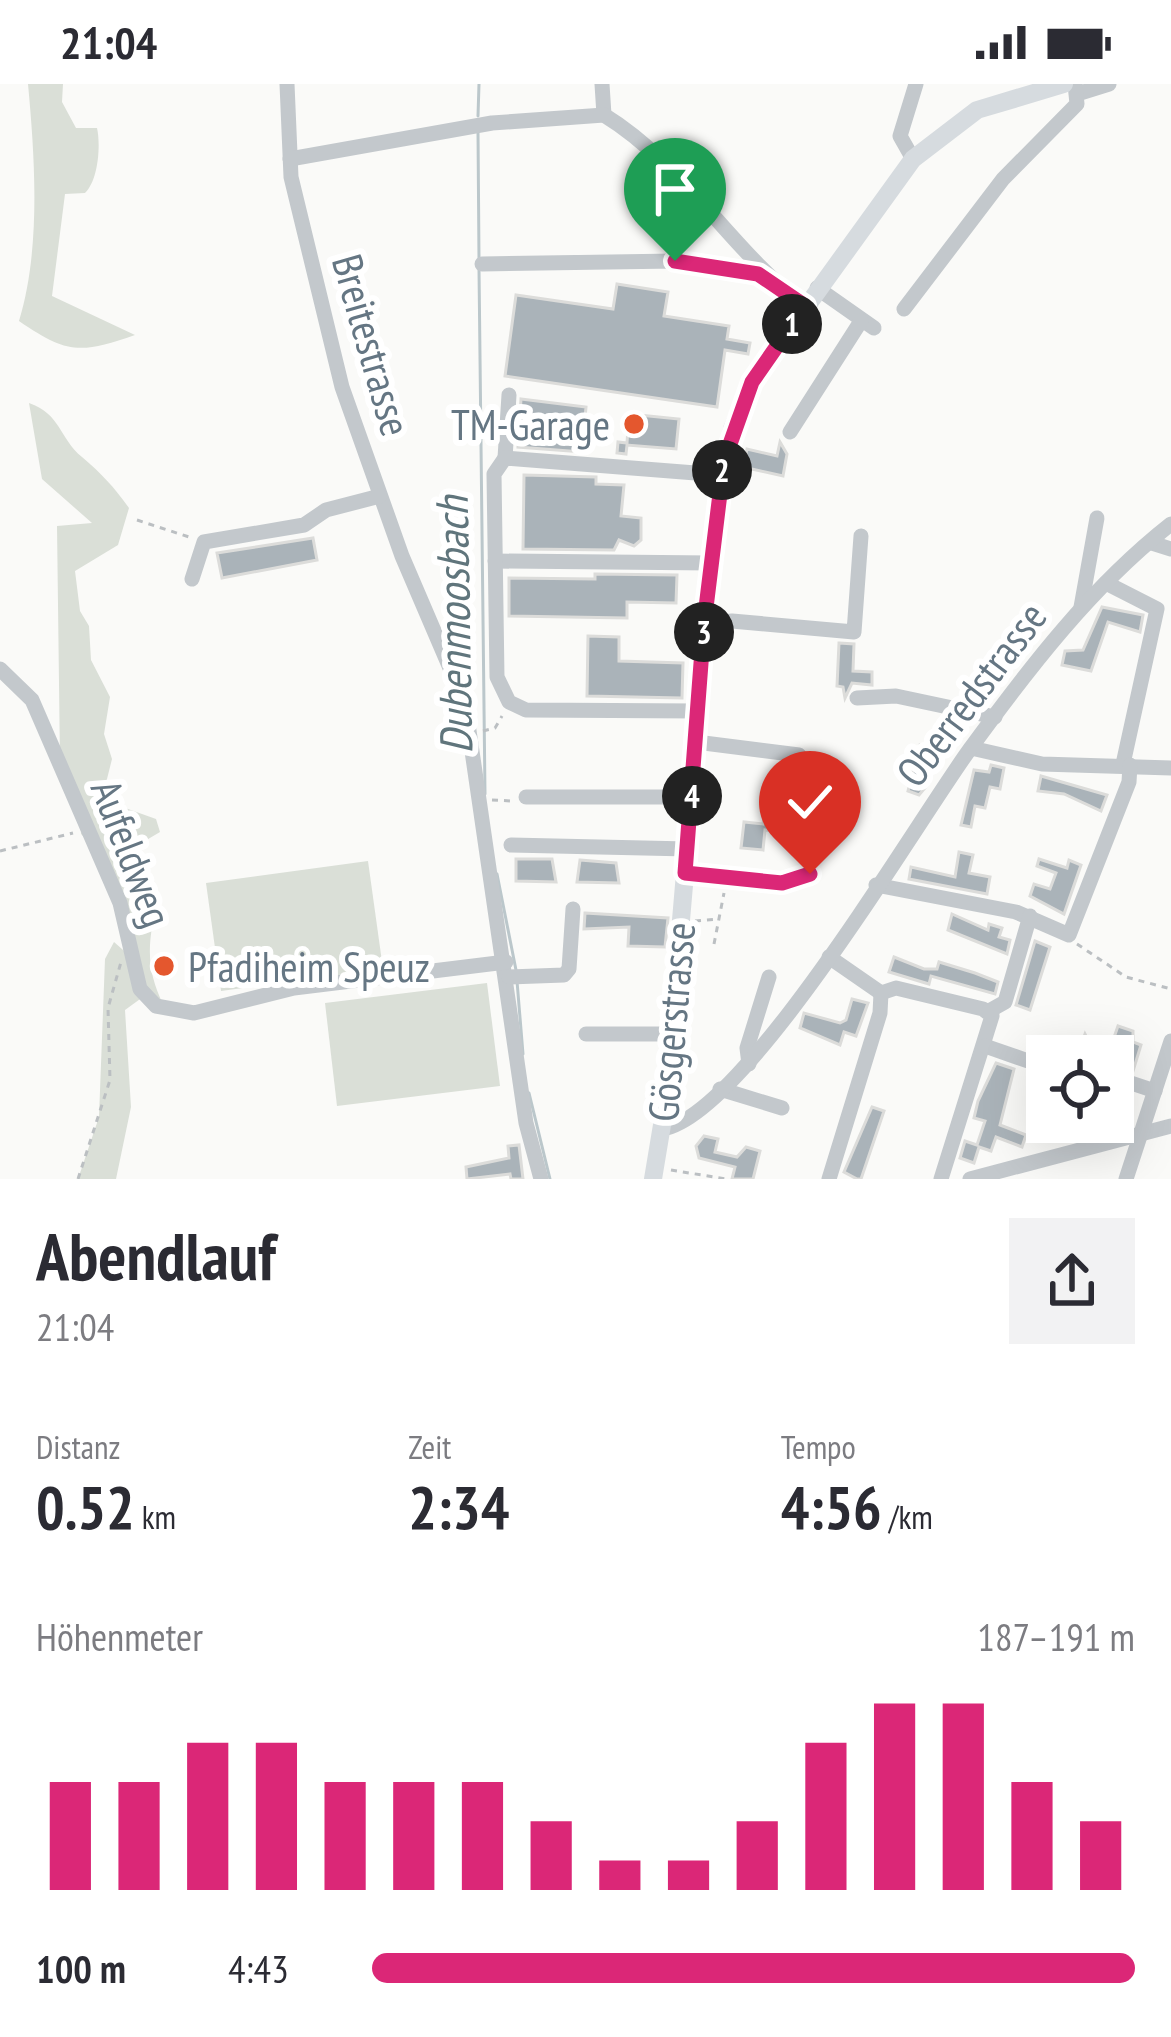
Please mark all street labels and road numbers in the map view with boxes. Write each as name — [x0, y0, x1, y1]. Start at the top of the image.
street label: Breitestrasse — [320, 248, 424, 442]
street label: Oberredstrasse — [884, 591, 1058, 797]
street label: Aufeldweg — [79, 772, 185, 934]
street label: Gösgerstrasse — [635, 920, 707, 1124]

